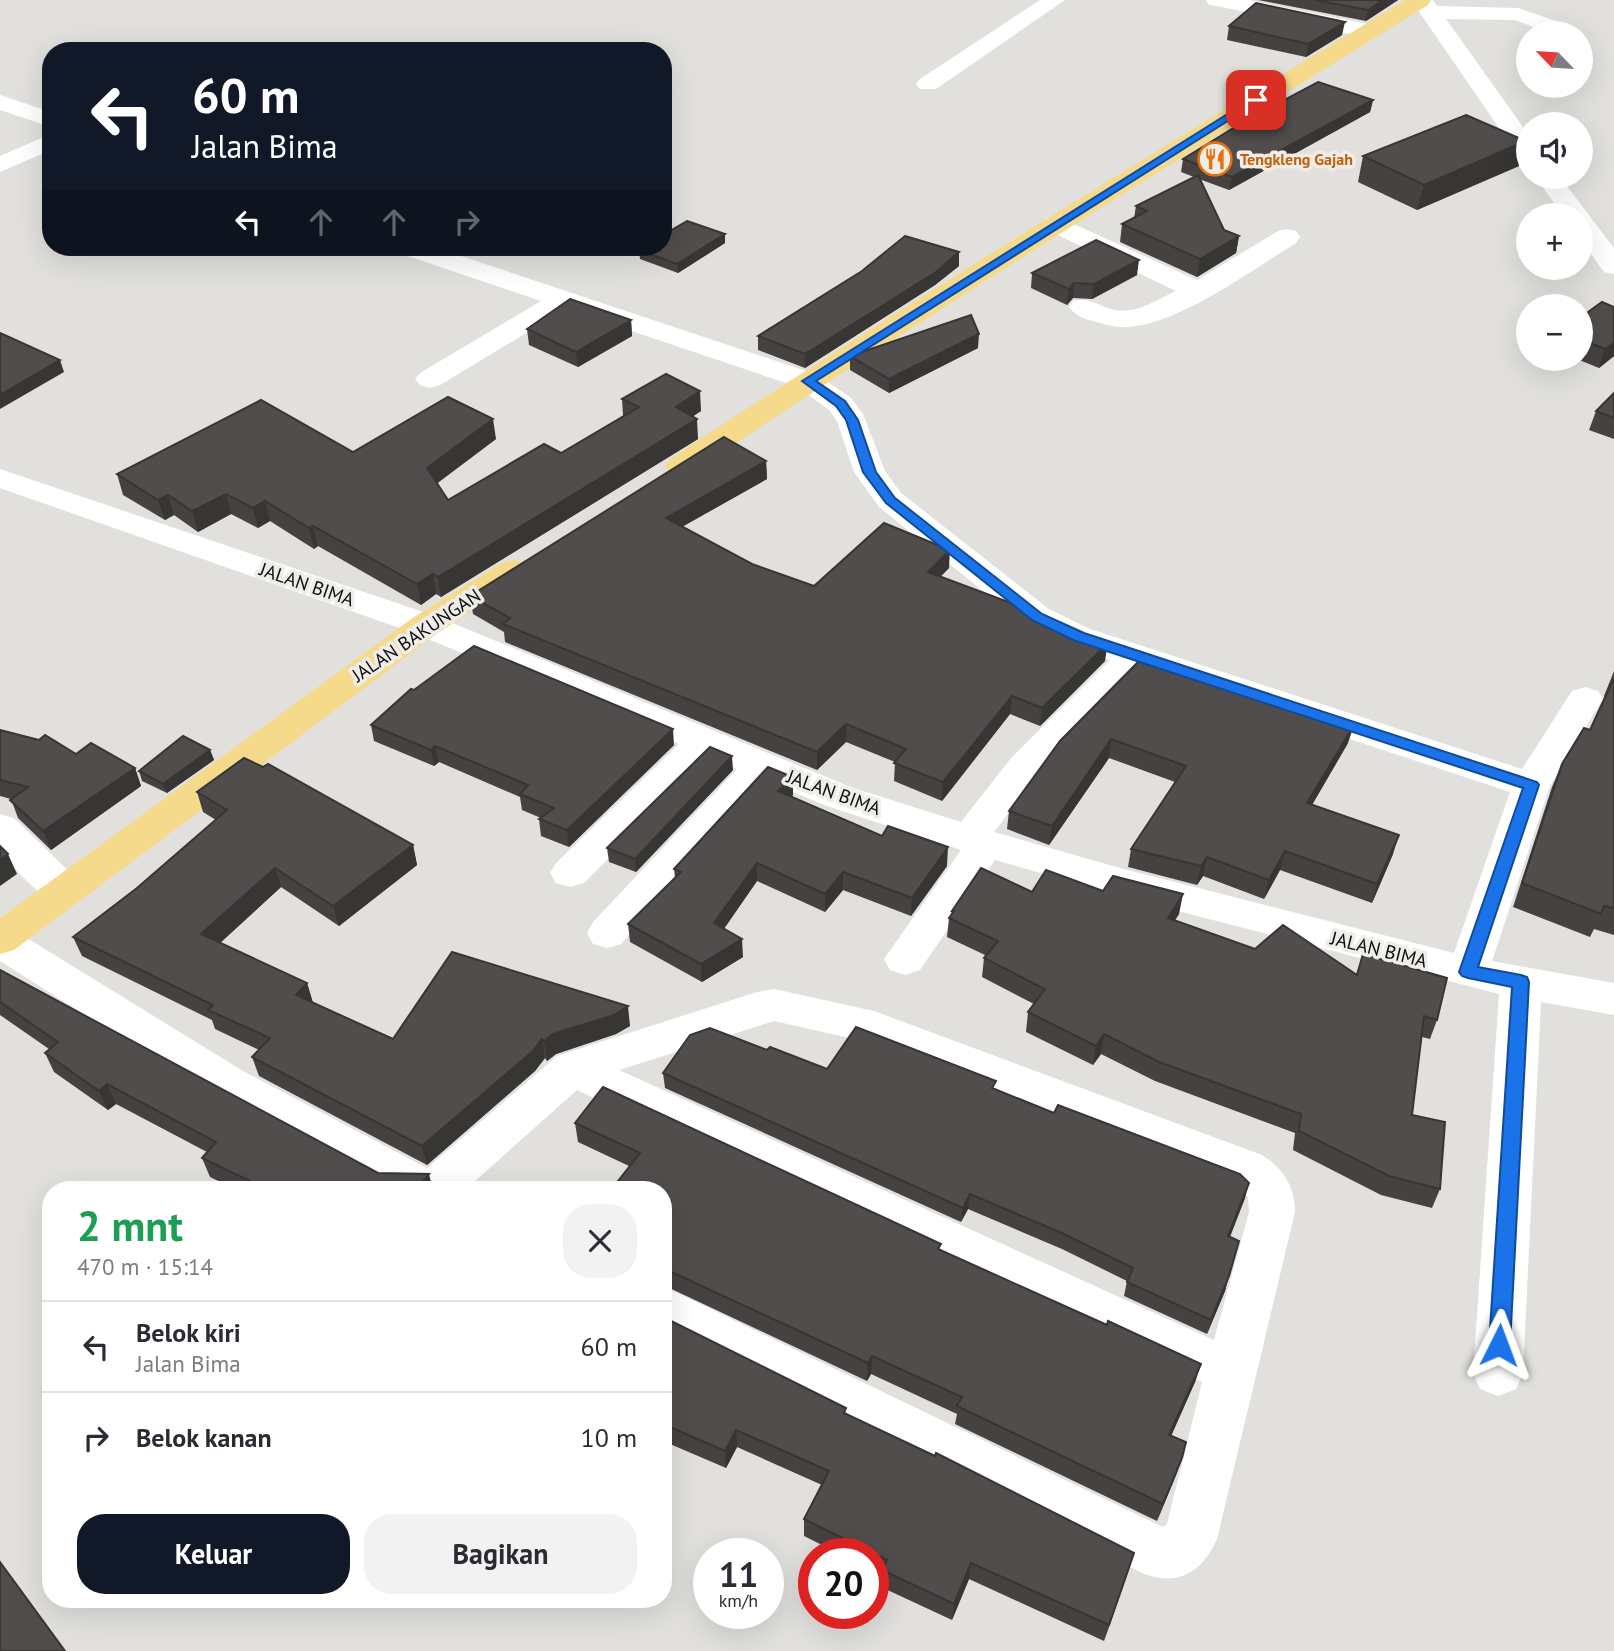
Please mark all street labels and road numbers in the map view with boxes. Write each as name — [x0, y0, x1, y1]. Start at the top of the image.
street label: JALAN BIMA — [256, 556, 357, 611]
street label: JALAN BAKUNGAN — [346, 583, 485, 687]
street label: JALAN BIMA — [783, 764, 884, 820]
street label: JALAN BIMA — [1327, 925, 1430, 973]

